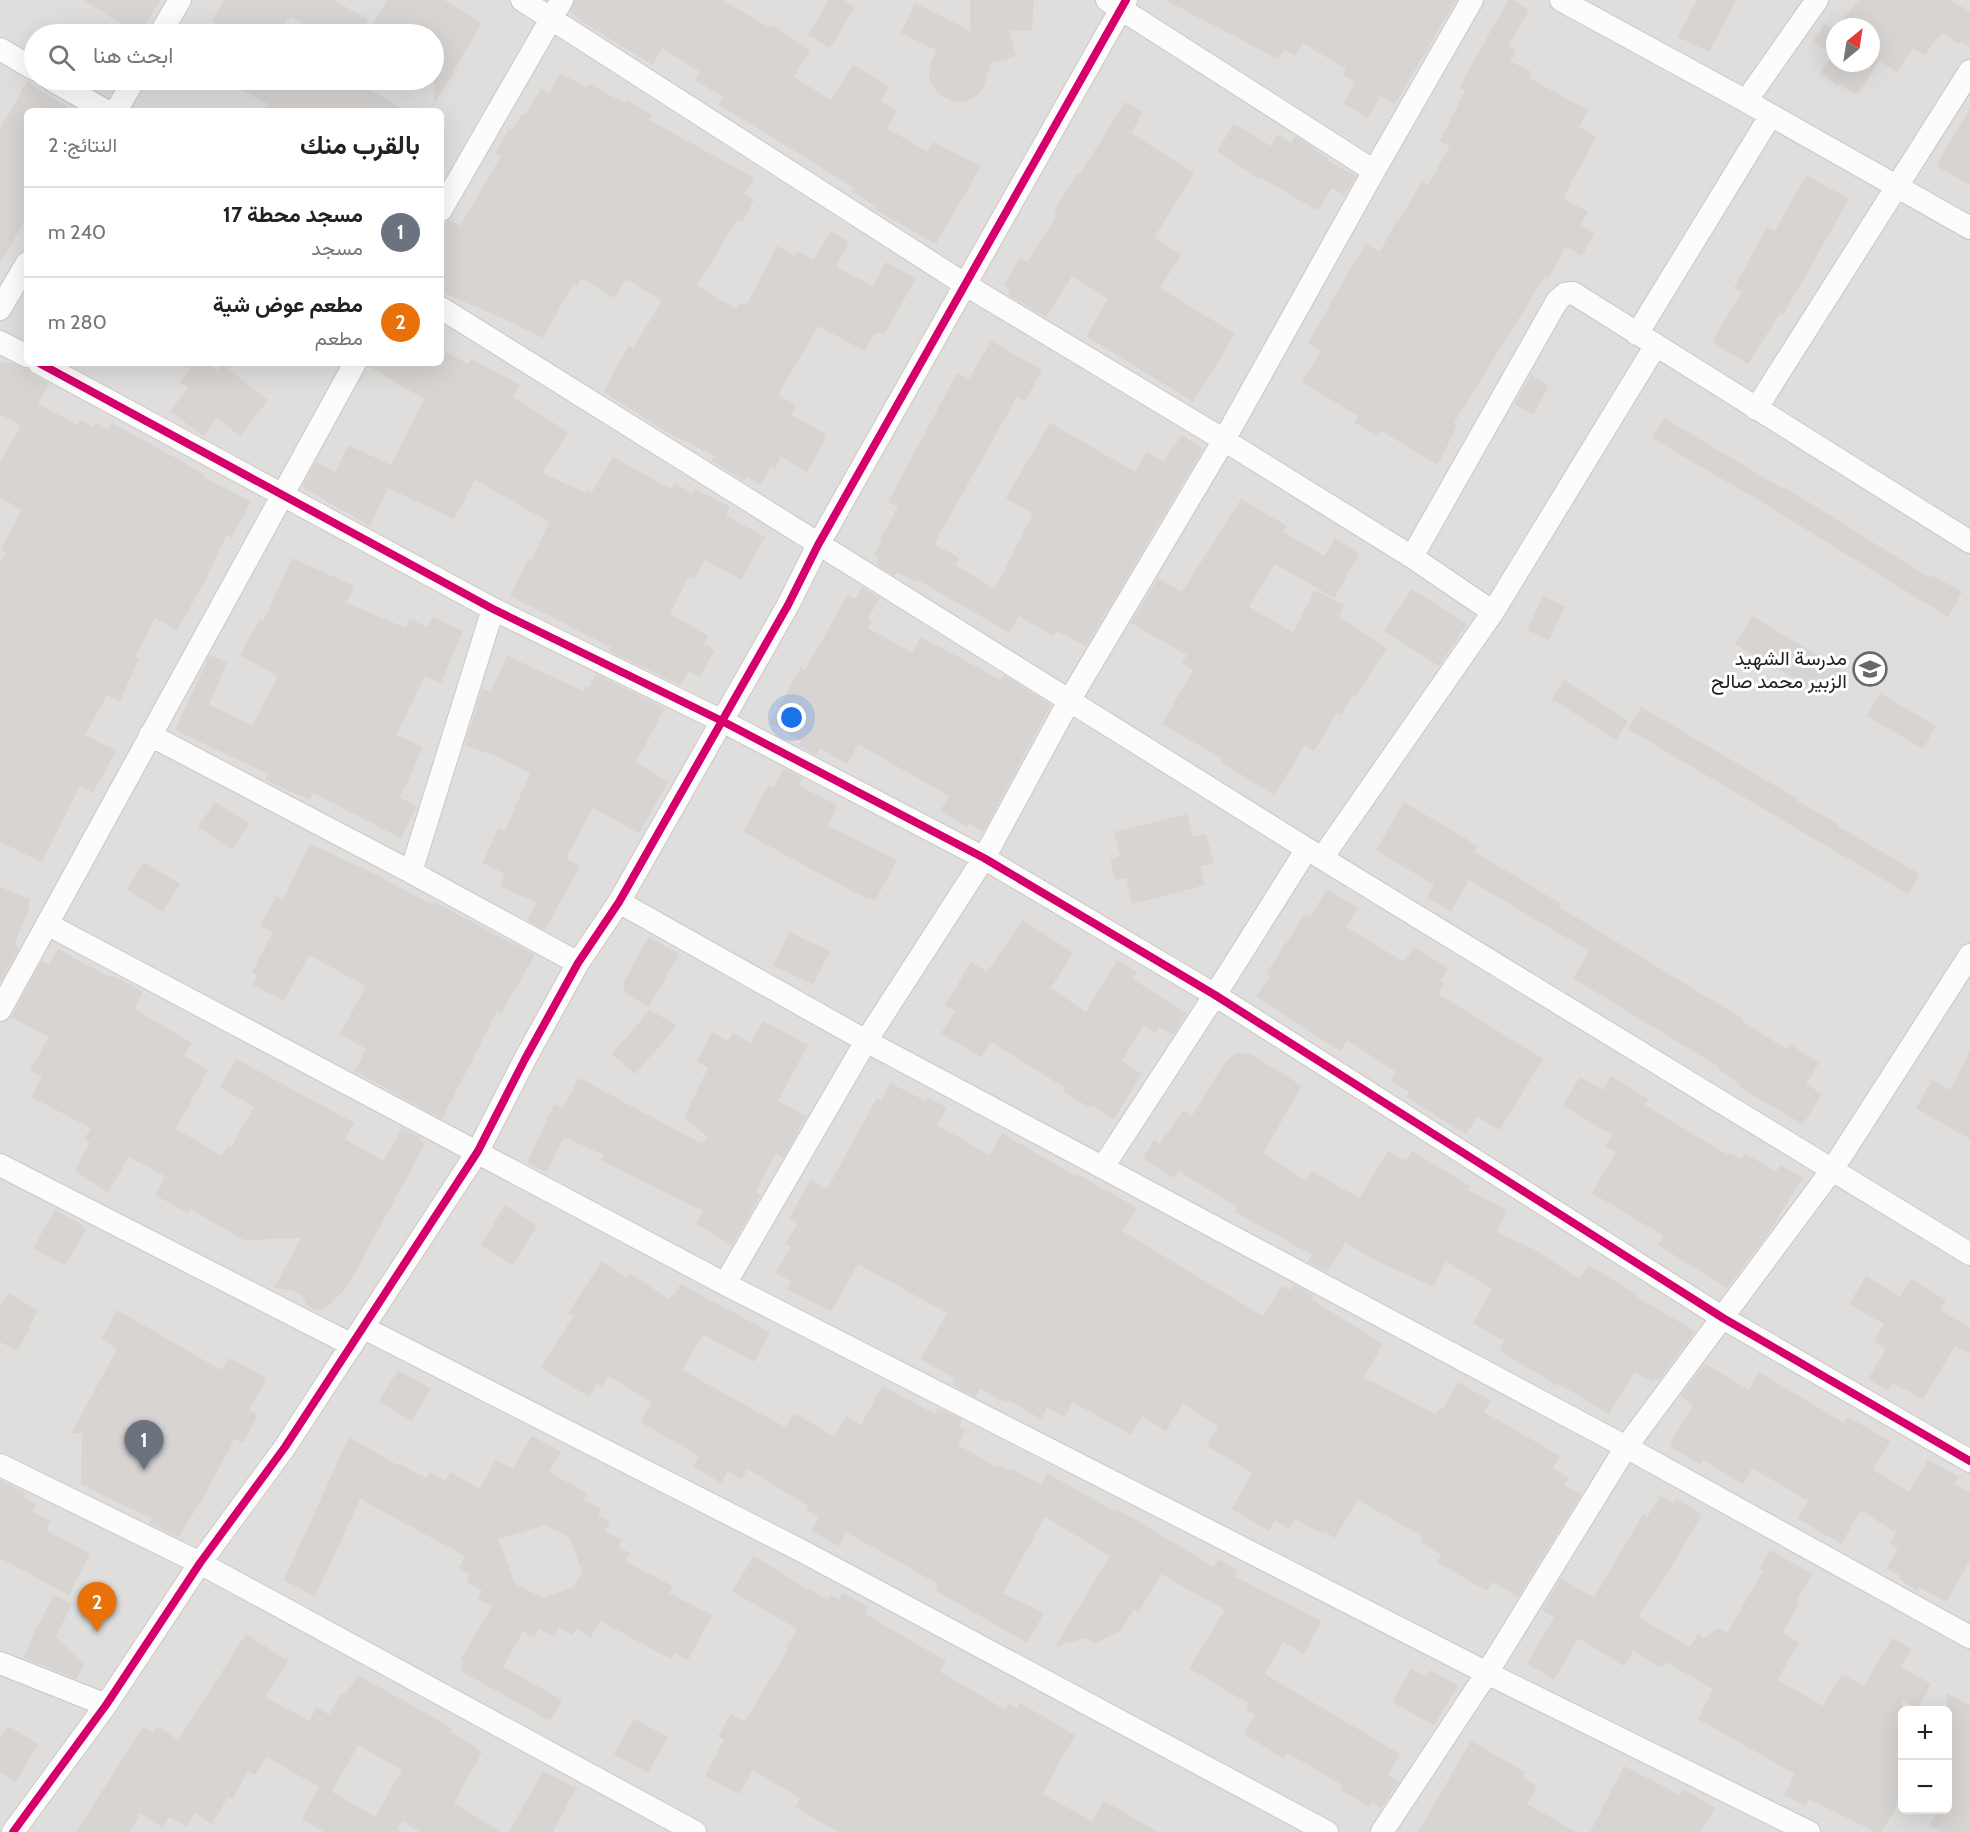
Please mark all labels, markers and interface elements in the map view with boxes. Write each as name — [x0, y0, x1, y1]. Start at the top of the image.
north arrow — [1826, 18, 1880, 72]
search box — [24, 24, 444, 90]
icon: search — [45, 41, 78, 74]
text: ابحث هنا — [93, 42, 173, 69]
text: بالقرب منك — [300, 129, 420, 161]
text: النتائج: 2 — [48, 133, 117, 157]
text: مسجد محطة 17 — [223, 201, 363, 228]
text: 240 m — [48, 220, 106, 244]
text: 1 — [397, 220, 404, 244]
text: مسجد — [311, 236, 363, 260]
text: مطعم عوض شية — [213, 291, 363, 318]
text: 280 m — [48, 310, 107, 334]
text: 2 — [395, 310, 406, 334]
text: مطعم — [315, 326, 363, 350]
place label: مدرسة الشهيد الزبير محمد صالح — [1711, 646, 1847, 695]
school or university icon: مدرسة الشهيد الزبير محمد صالح — [1852, 651, 1888, 687]
your location — [777, 703, 806, 732]
pin: 1 — [124, 1420, 164, 1470]
pin: 2 — [78, 1582, 116, 1632]
map controls — [1898, 1706, 1952, 1814]
button: + — [1898, 1706, 1952, 1760]
button: − — [1898, 1760, 1952, 1814]

